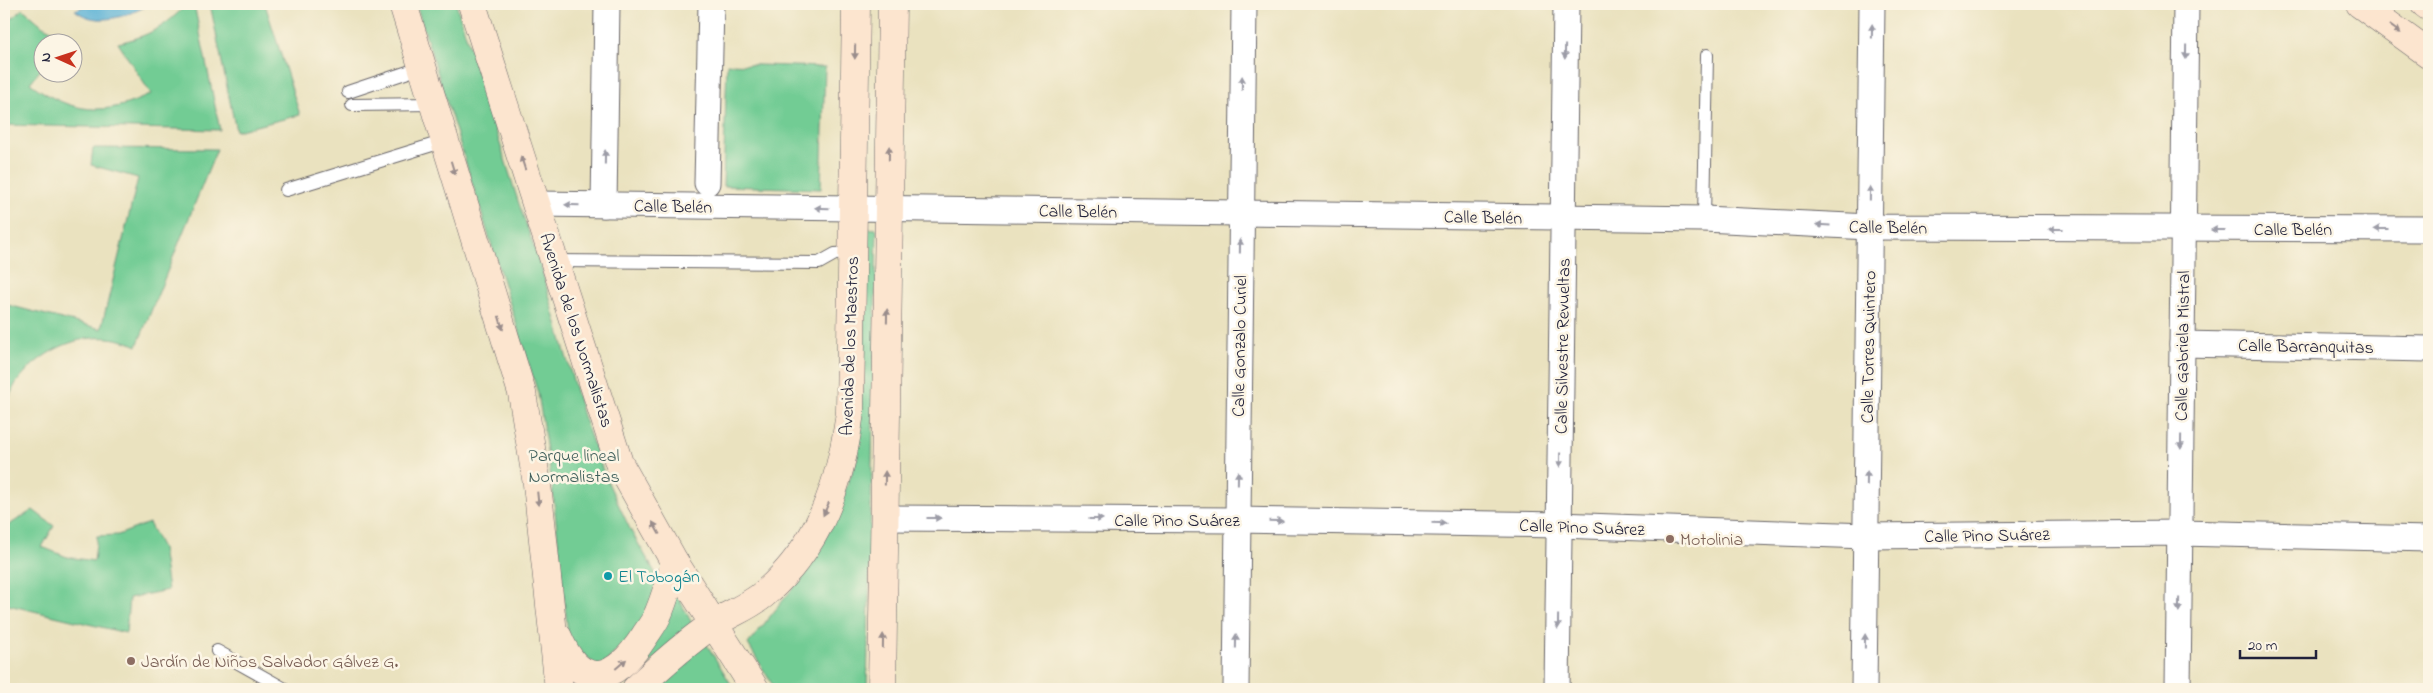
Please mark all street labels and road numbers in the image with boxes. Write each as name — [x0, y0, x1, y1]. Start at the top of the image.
street label: Calle Belén — [634, 194, 712, 222]
street label: Calle Belén — [1039, 199, 1117, 227]
street label: Calle Belén — [1444, 205, 1522, 233]
street label: Calle Belén — [1849, 215, 1927, 243]
street label: Calle Belén — [2254, 218, 2332, 244]
street label: Avenida de los Normalistas — [531, 230, 619, 431]
street label: Avenida de los Maestros — [835, 256, 867, 436]
street label: Calle Silvestre Revueltas — [1549, 258, 1579, 434]
street label: Calle Torres Quintero — [1856, 270, 1884, 424]
street label: Calle Gabriela Mistral — [2170, 271, 2198, 422]
street label: Calle Gonzalo Curiel — [1227, 275, 1255, 417]
street label: Calle Barranquitas — [2238, 334, 2374, 362]
street label: Calle Pino Suárez — [1114, 509, 1240, 535]
street label: Calle Pino Suárez — [1519, 514, 1646, 544]
street label: Calle Pino Suárez — [1924, 523, 2051, 551]

